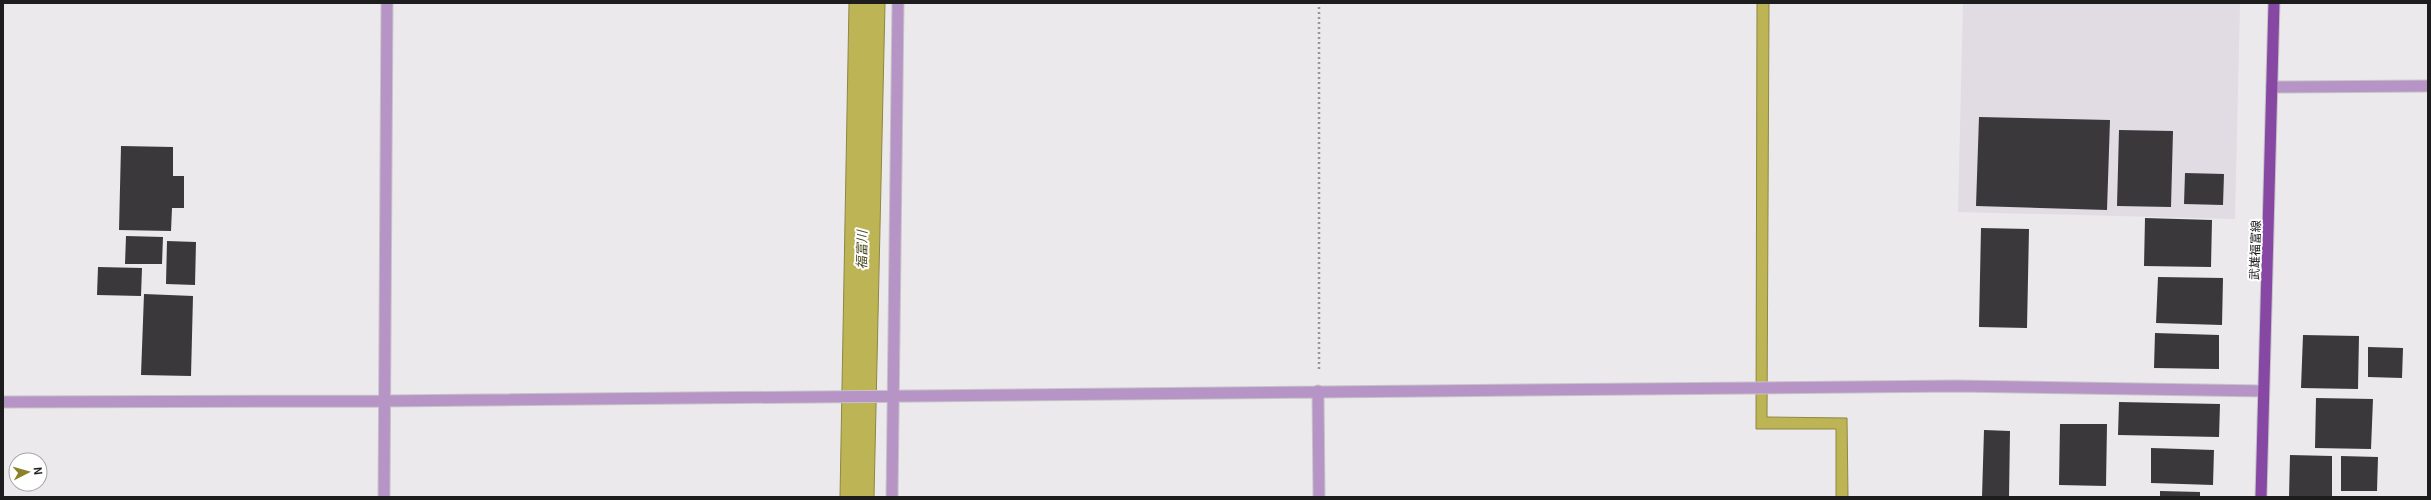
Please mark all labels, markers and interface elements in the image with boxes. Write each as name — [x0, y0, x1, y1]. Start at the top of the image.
street label: 武雄福富線 — [2244, 220, 2264, 280]
water label: 福富川 — [851, 228, 871, 270]
north arrow — [8, 452, 48, 492]
text: N — [31, 466, 47, 476]

